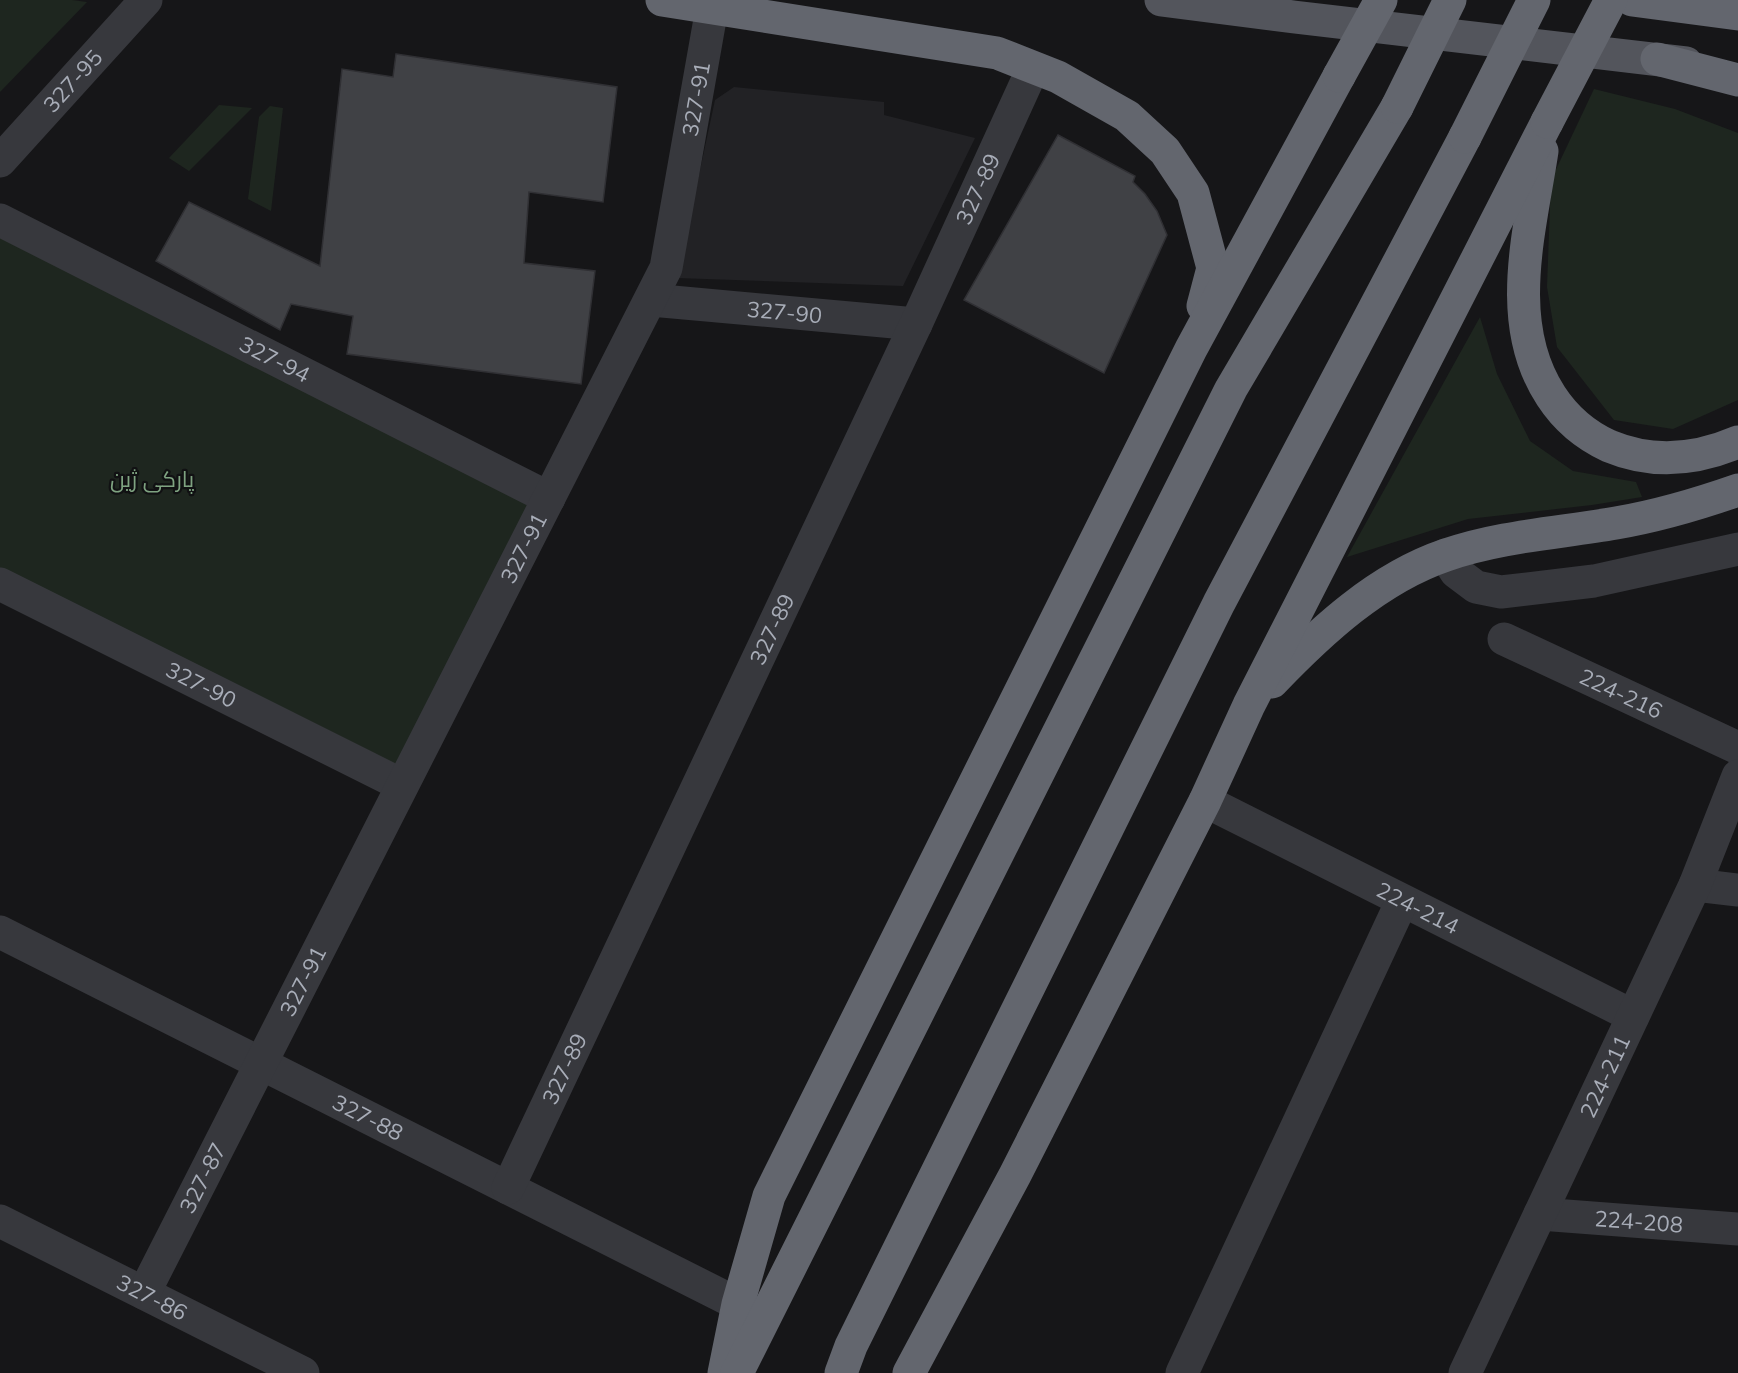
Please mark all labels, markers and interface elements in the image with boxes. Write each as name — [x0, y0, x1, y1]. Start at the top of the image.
street label: 327-95 — [37, 44, 108, 118]
street label: 327-91 — [676, 59, 716, 138]
street label: 327-89 — [949, 149, 1006, 229]
street label: 327-90 — [746, 295, 823, 329]
street label: 327-94 — [235, 330, 315, 389]
park label: پارکی ژین — [110, 465, 194, 494]
street label: 327-91 — [494, 508, 553, 588]
street label: 327-89 — [743, 589, 801, 669]
street label: 327-90 — [161, 655, 241, 714]
street label: 224-216 — [1575, 662, 1667, 725]
street label: 224-214 — [1372, 875, 1464, 940]
street label: 327-91 — [273, 941, 332, 1021]
street label: 327-89 — [536, 1029, 593, 1109]
street label: 224-211 — [1573, 1030, 1636, 1122]
street label: 327-88 — [328, 1088, 408, 1147]
street label: 327-87 — [173, 1138, 232, 1218]
street label: 224-208 — [1593, 1204, 1684, 1239]
street label: 327-86 — [112, 1268, 192, 1327]

